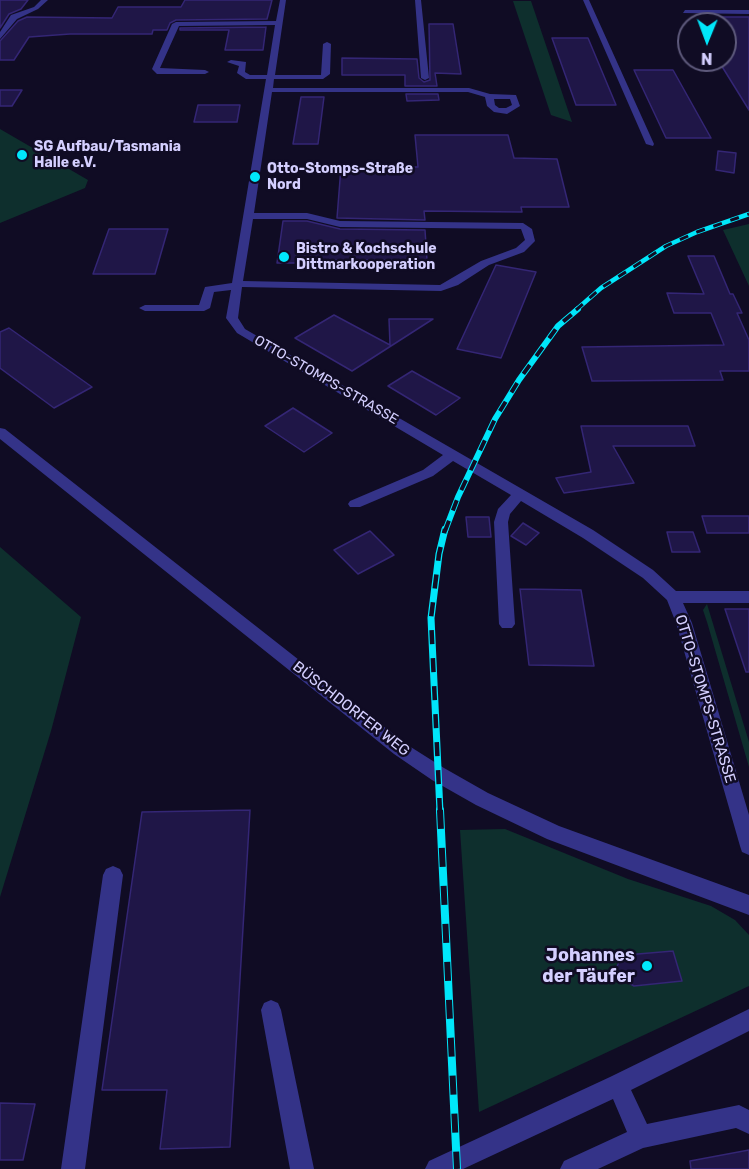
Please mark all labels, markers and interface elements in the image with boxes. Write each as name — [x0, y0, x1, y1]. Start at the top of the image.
north arrow — [677, 12, 737, 72]
text: N — [701, 49, 713, 68]
place label: SG Aufbau/Tasmania Halle e.V. — [34, 139, 181, 172]
marker: SG Aufbau/Tasmania Halle e.V. — [15, 148, 29, 162]
place label: Otto-Stomps-Straße Nord — [267, 161, 413, 194]
marker: Otto-Stomps-Straße Nord — [248, 170, 262, 184]
place label: Bistro & Kochschule Dittmarkooperation — [296, 241, 436, 274]
marker: Bistro & Kochschule Dittmarkooperation — [277, 250, 291, 264]
street label: OTTO-STOMPS-STRASSE — [251, 332, 401, 428]
street label: OTTO-STOMPS-STRASSE — [671, 613, 739, 785]
street label: BÜSCHDORFER WEG — [289, 658, 413, 760]
place label: Johannes der Täufer — [542, 945, 635, 988]
marker: Johannes der Täufer — [640, 959, 654, 973]

